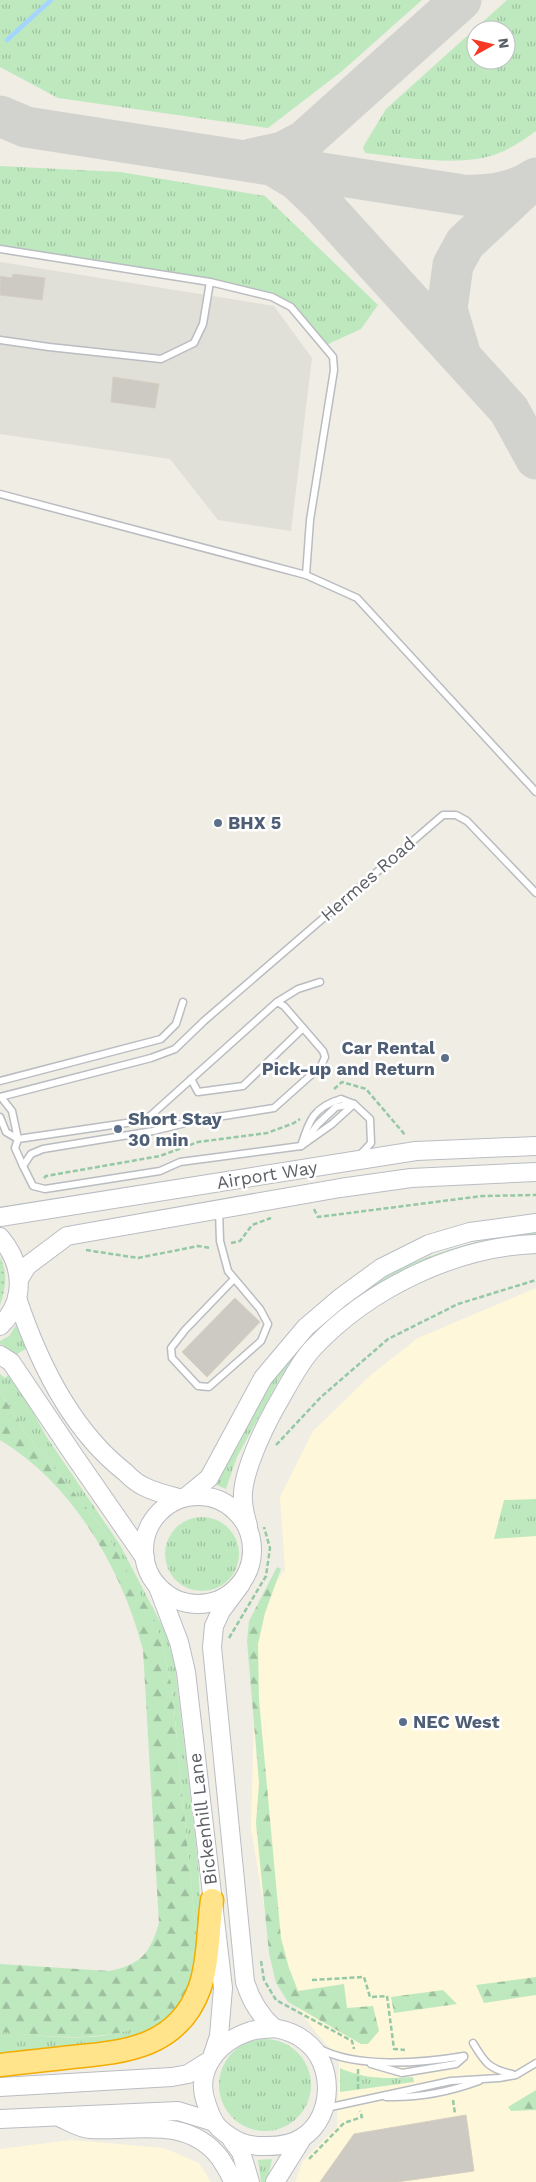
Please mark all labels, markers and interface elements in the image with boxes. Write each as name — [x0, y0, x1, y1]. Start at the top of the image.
north arrow — [466, 20, 516, 70]
text: N — [495, 37, 513, 49]
place label: BHX 5 — [228, 812, 281, 833]
marker: BHX 5 — [212, 817, 224, 829]
street label: Hermes Road — [316, 832, 419, 925]
place label: Car Rental Pick-up and Return — [262, 1037, 435, 1079]
marker: Car Rental Pick-up and Return — [439, 1052, 451, 1064]
place label: Short Stay 30 min — [128, 1108, 223, 1150]
marker: Short Stay 30 min — [112, 1123, 124, 1135]
street label: Airport Way — [215, 1156, 319, 1193]
place label: NEC West — [413, 1711, 500, 1732]
marker: NEC West — [397, 1716, 409, 1728]
street label: Bickenhill Lane — [184, 1752, 221, 1886]

